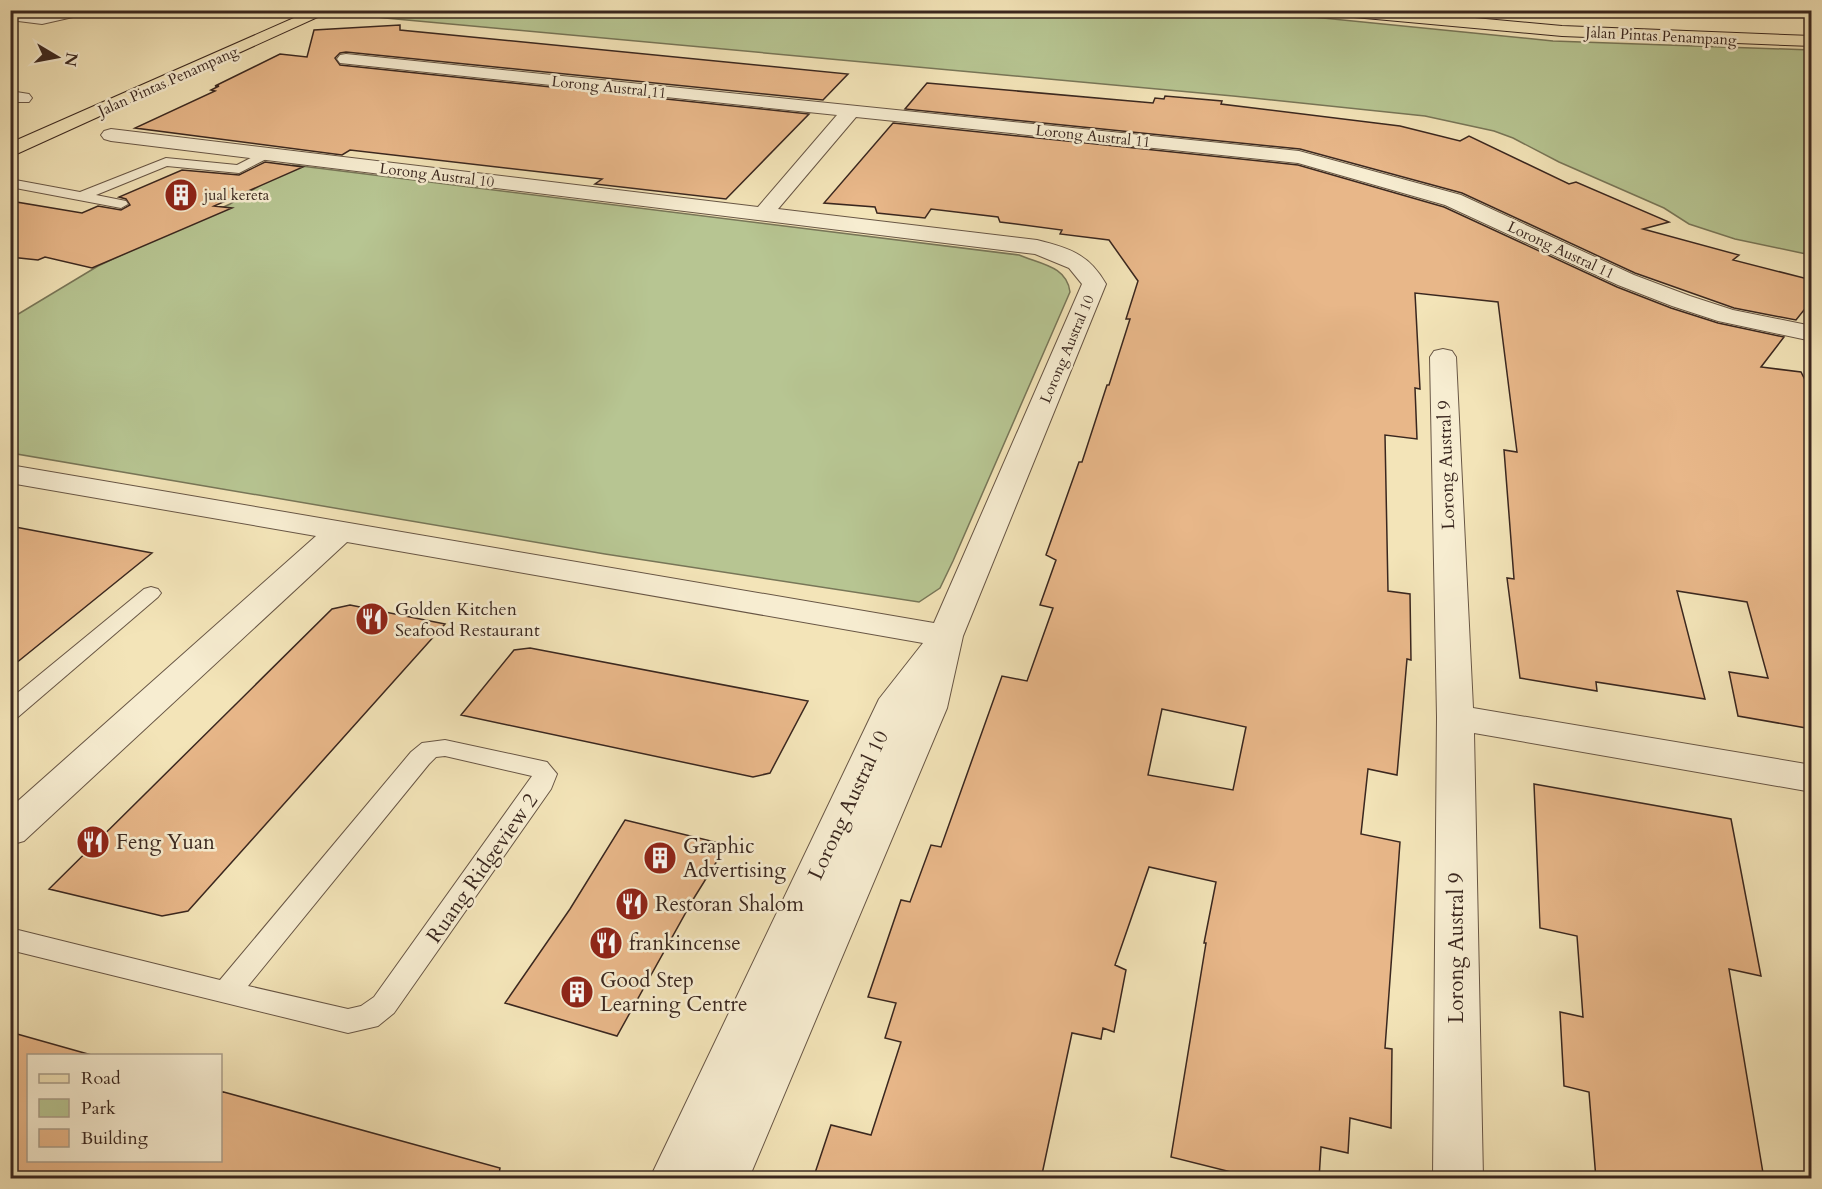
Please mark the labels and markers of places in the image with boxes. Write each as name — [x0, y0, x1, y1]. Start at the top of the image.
building icon: jual kereta — [163, 177, 199, 213]
place label: jual kereta — [202, 185, 270, 205]
place label: Golden Kitchen Seafood Restaurant — [395, 597, 540, 643]
restaurant icon: Golden Kitchen Seafood Restaurant — [354, 601, 390, 637]
restaurant icon: Feng Yuan — [75, 824, 111, 860]
place label: Feng Yuan — [116, 828, 215, 857]
place label: Graphic Advertising — [683, 832, 786, 885]
building icon: Graphic Advertising — [642, 840, 678, 876]
restaurant icon: Restoran Shalom — [614, 886, 650, 922]
place label: Restoran Shalom — [655, 890, 804, 919]
restaurant icon: frankincense — [588, 925, 624, 961]
place label: frankincense — [629, 929, 741, 958]
place label: Good Step Learning Centre — [600, 966, 748, 1019]
building icon: Good Step Learning Centre — [559, 974, 595, 1010]

